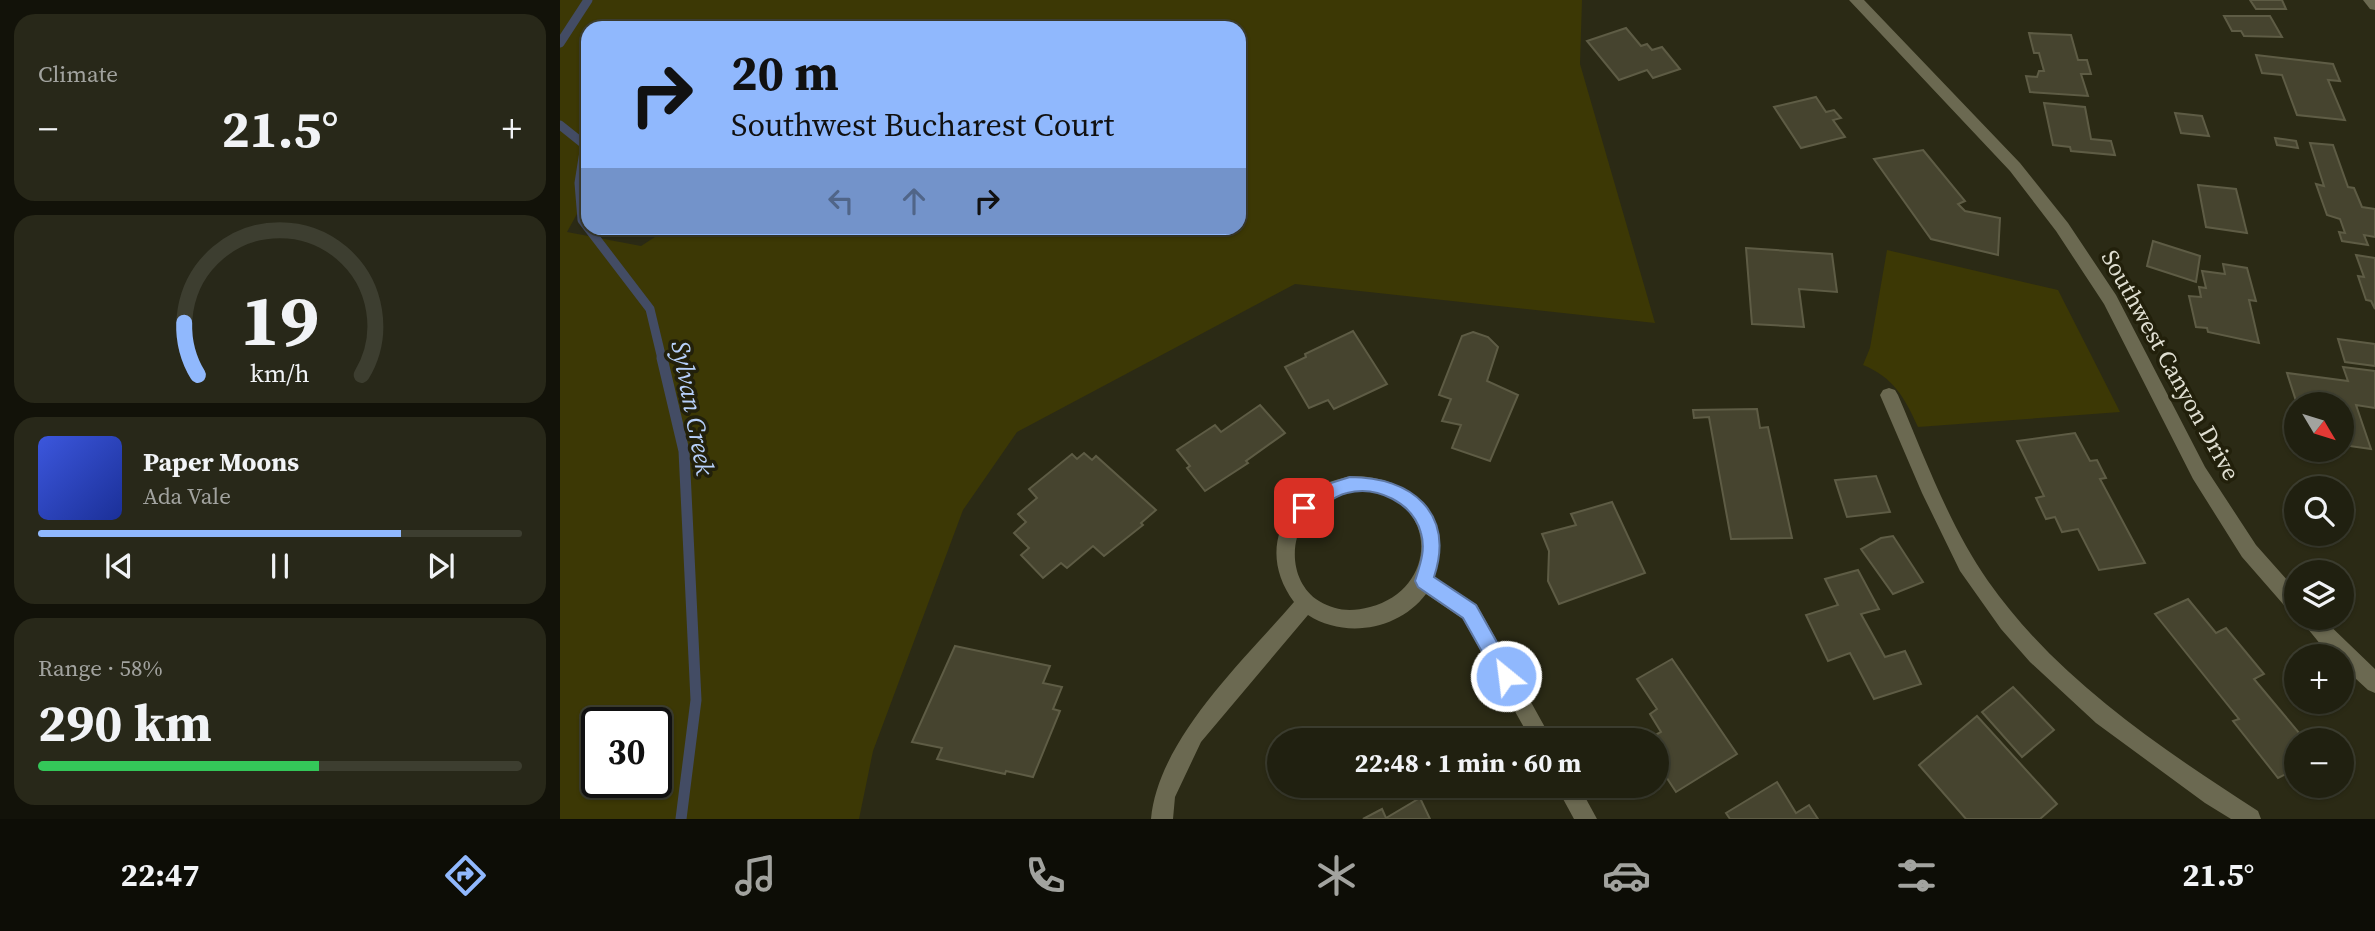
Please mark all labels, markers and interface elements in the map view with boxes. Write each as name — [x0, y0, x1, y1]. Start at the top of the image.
text: 20 m — [731, 39, 839, 106]
icon: right — [616, 49, 707, 140]
text: Climate — [38, 58, 118, 90]
text: 21.5° — [221, 93, 339, 164]
text: − — [38, 103, 58, 155]
text: + — [502, 103, 522, 155]
text: Southwest Bucharest Court — [731, 103, 1114, 147]
icon: left — [822, 182, 860, 220]
icon: ahead — [895, 182, 933, 220]
icon: right — [968, 182, 1006, 220]
street label: Southwest Canyon Drive — [2094, 244, 2248, 486]
text: 19 — [241, 270, 319, 369]
water label: Sylvan Creek — [662, 338, 724, 479]
text: km/h — [250, 356, 310, 390]
north arrow — [2284, 392, 2354, 462]
map controls — [2284, 392, 2354, 798]
text: Paper Moons — [143, 444, 299, 480]
button: search — [2284, 476, 2354, 546]
pin — [1274, 478, 1334, 538]
text: Ada Vale — [143, 480, 231, 512]
icon: arrive — [1285, 489, 1323, 527]
icon: previous — [100, 547, 138, 585]
icon: pause — [261, 547, 299, 585]
icon: next — [422, 547, 460, 585]
button: layers — [2284, 560, 2354, 630]
position arrow — [1469, 639, 1543, 713]
button: + — [2284, 644, 2354, 714]
text: Range · 58% — [38, 652, 163, 684]
text: 290 km — [38, 687, 212, 758]
speed limit sign: 30 — [581, 707, 672, 798]
button: − — [2284, 728, 2354, 798]
text: 22:48 · 1 min · 60 m — [1355, 745, 1581, 781]
icon: directions — [441, 851, 490, 900]
icon: music — [731, 851, 780, 900]
icon: phone — [1021, 851, 1070, 900]
icon: climate — [1312, 851, 1361, 900]
icon: car — [1602, 851, 1651, 900]
icon: filters — [1892, 851, 1941, 900]
text: 22:47 — [121, 853, 200, 897]
text: 21.5° — [2182, 853, 2254, 897]

